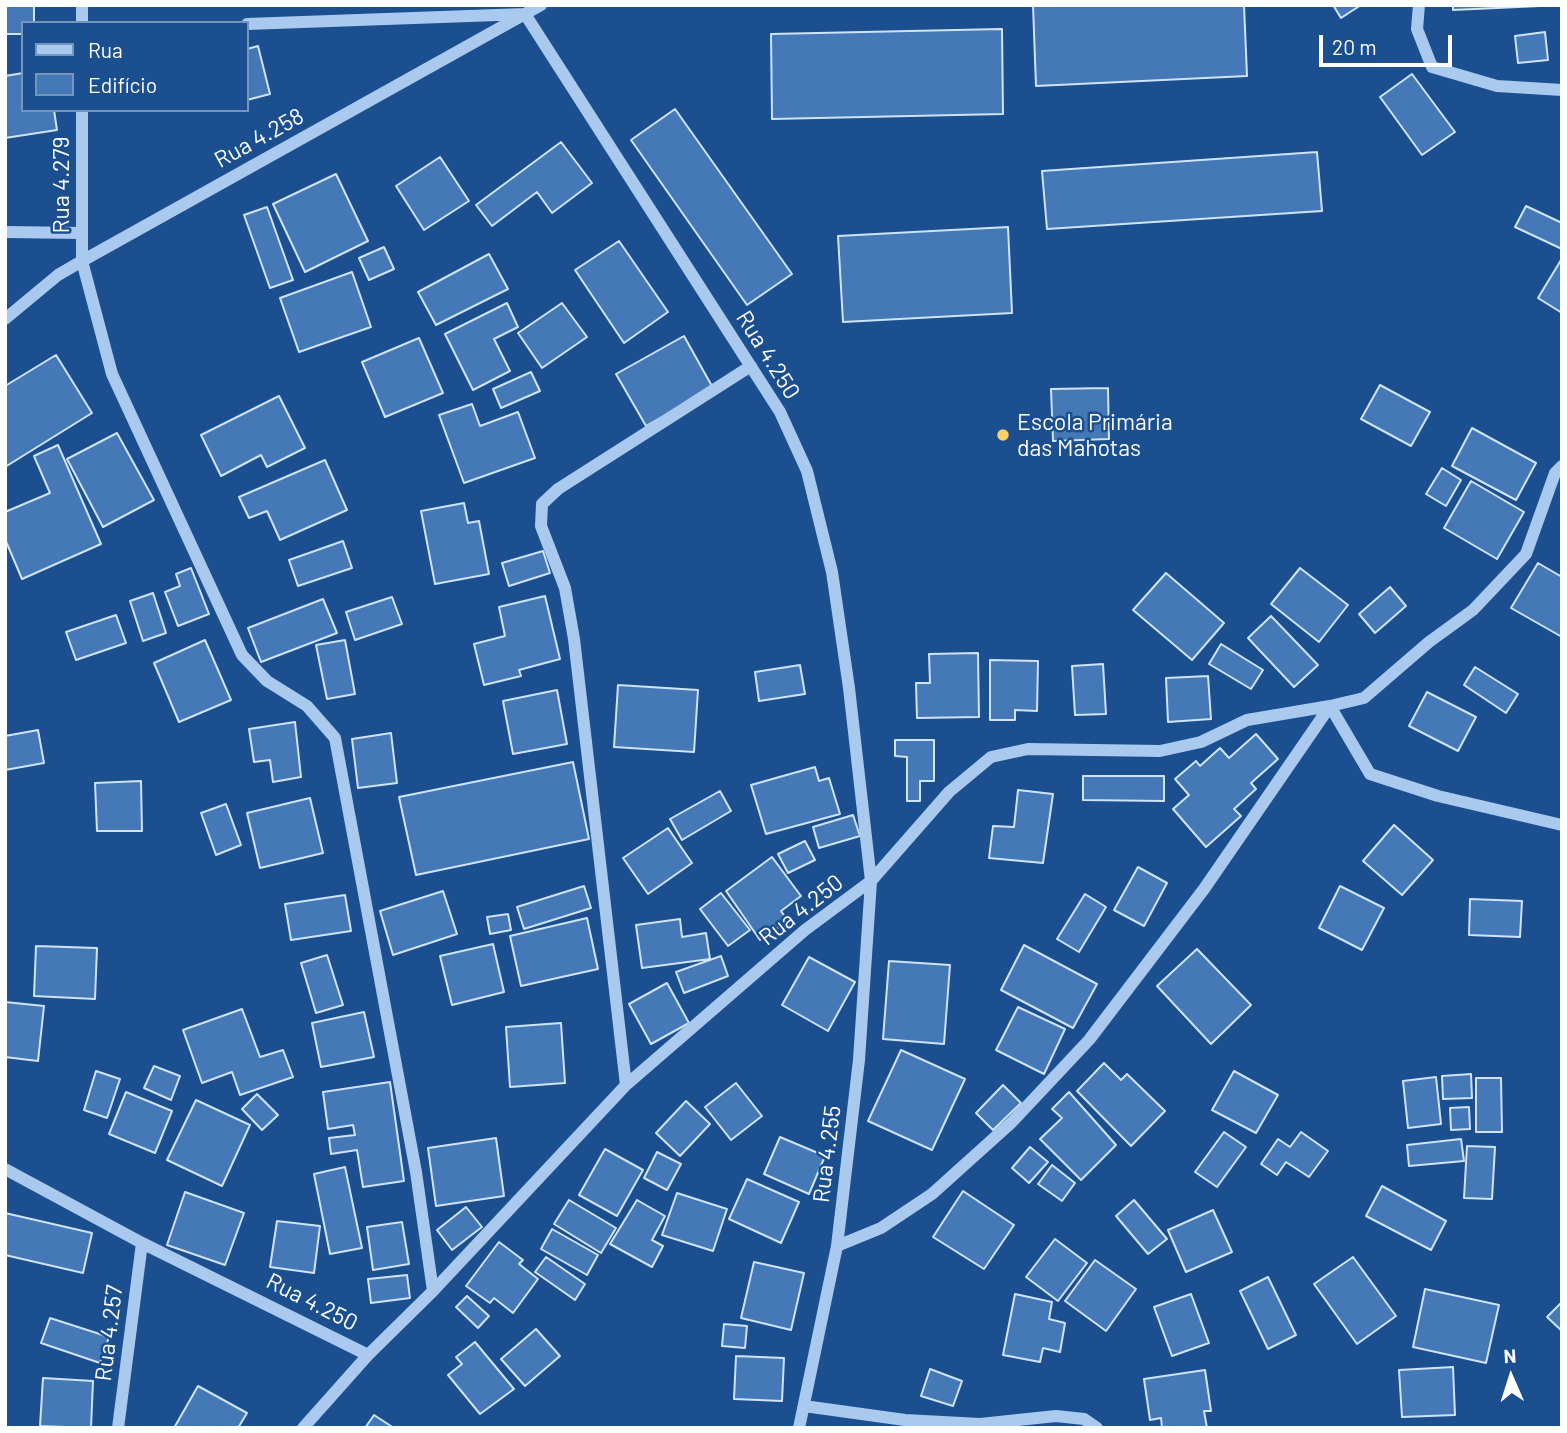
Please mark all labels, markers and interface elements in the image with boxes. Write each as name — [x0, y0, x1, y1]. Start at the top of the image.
legend — [21, 21, 248, 112]
scale bar — [1322, 21, 1455, 65]
text: 20 m — [1332, 34, 1377, 59]
text: Rua — [88, 37, 123, 62]
text: Edifício — [88, 72, 157, 97]
street label: Rua 4.258 — [209, 102, 309, 174]
street label: Rua 4.279 — [47, 136, 75, 234]
street label: Rua 4.250 — [730, 306, 806, 404]
place label: Escola Primária das Mahotas — [1017, 408, 1173, 462]
marker: Escola Primária das Mahotas — [995, 427, 1011, 443]
street label: Rua 4.250 — [754, 869, 848, 951]
street label: Rua 4.255 — [807, 1104, 847, 1204]
street label: Rua 4.250 — [262, 1267, 362, 1337]
street label: Rua 4.257 — [89, 1283, 129, 1383]
north arrow — [1476, 1342, 1546, 1412]
text: N — [1503, 1344, 1517, 1367]

